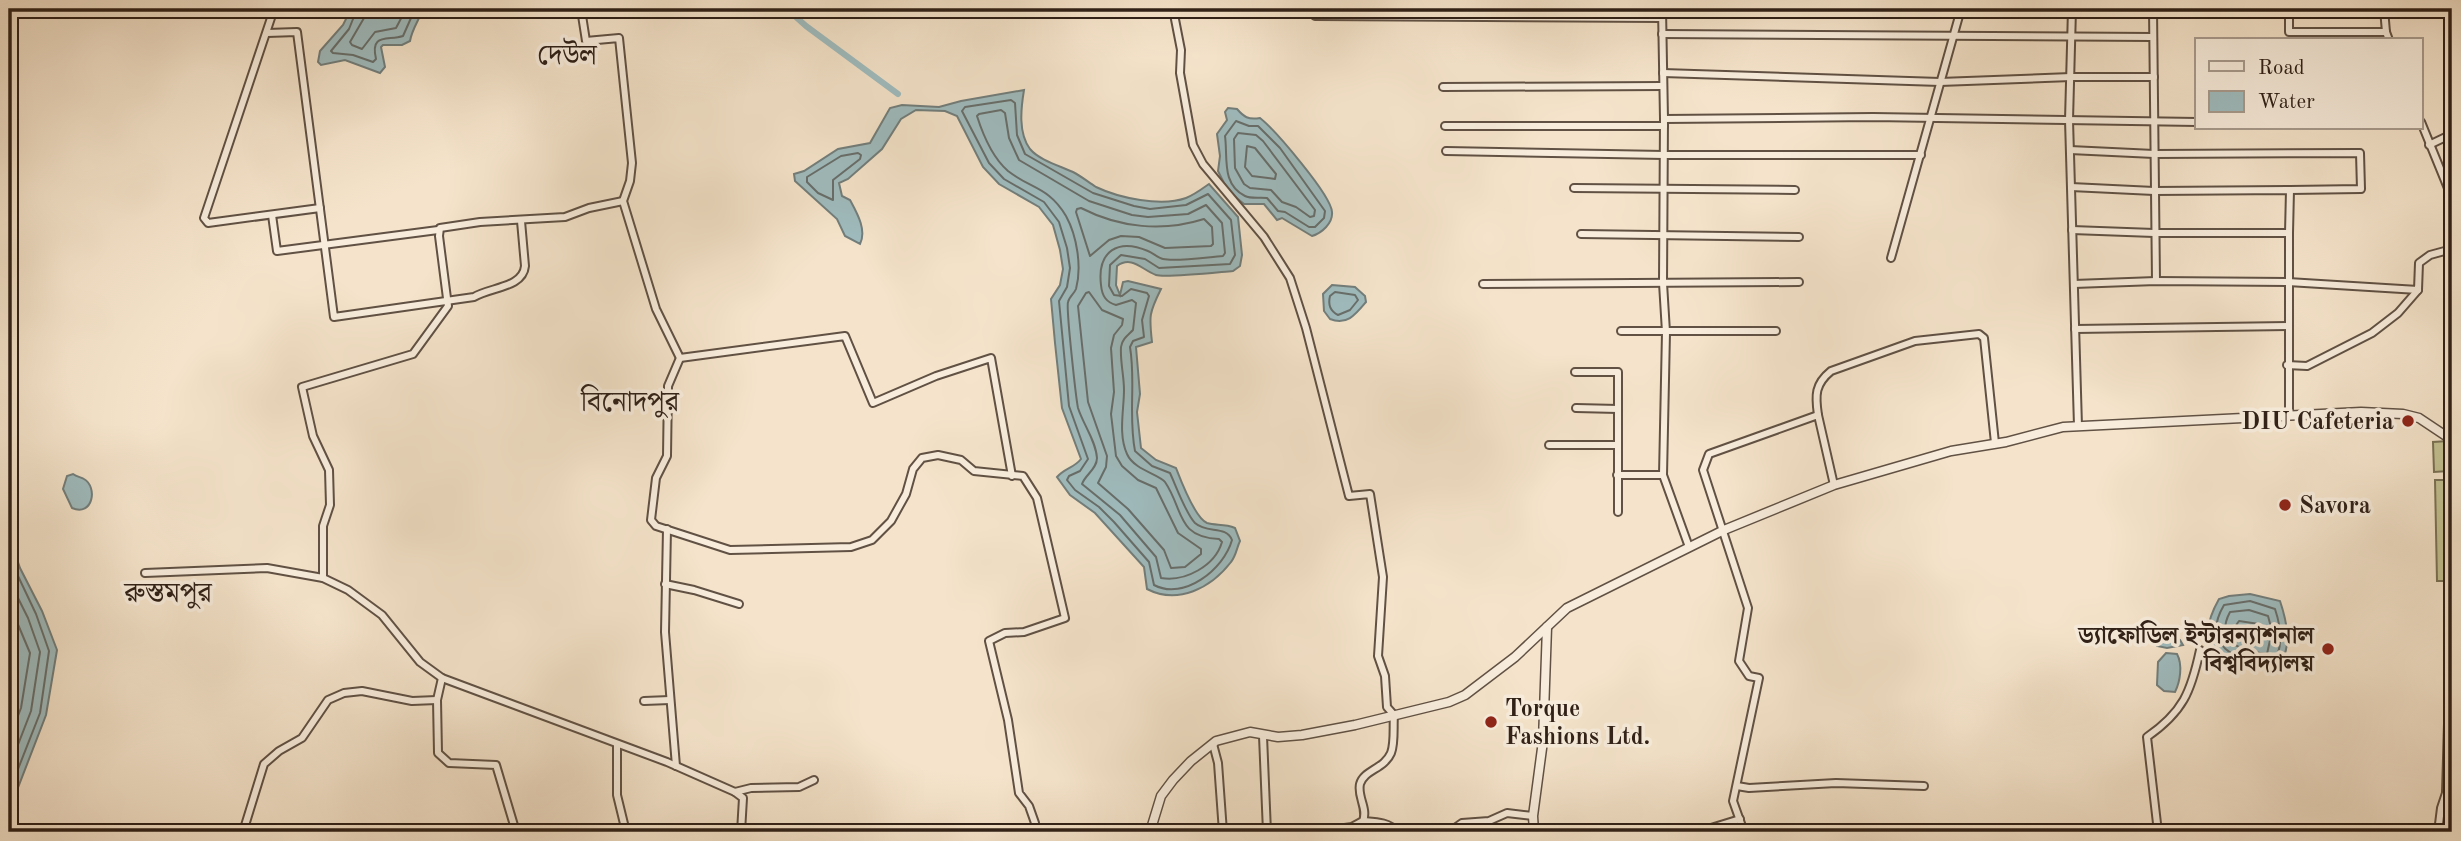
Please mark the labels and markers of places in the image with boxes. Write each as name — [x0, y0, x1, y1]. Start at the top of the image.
place label: DIU Cafeteria — [2241, 411, 2394, 435]
marker: DIU Cafeteria — [2400, 413, 2416, 429]
place label: Savora — [2299, 495, 2371, 519]
marker: Savora — [2277, 497, 2293, 513]
place label: ড্যাফোডিল ইন্টারন্যাশনাল বিশ্ববিদ্যালয় — [2077, 620, 2316, 677]
marker: ড্যাফোডিল ইন্টারন্যাশনাল বিশ্ববিদ্যালয় — [2320, 641, 2336, 657]
place label: Torque Fashions Ltd. — [1505, 698, 1650, 750]
marker: Torque Fashions Ltd. — [1483, 714, 1499, 730]

